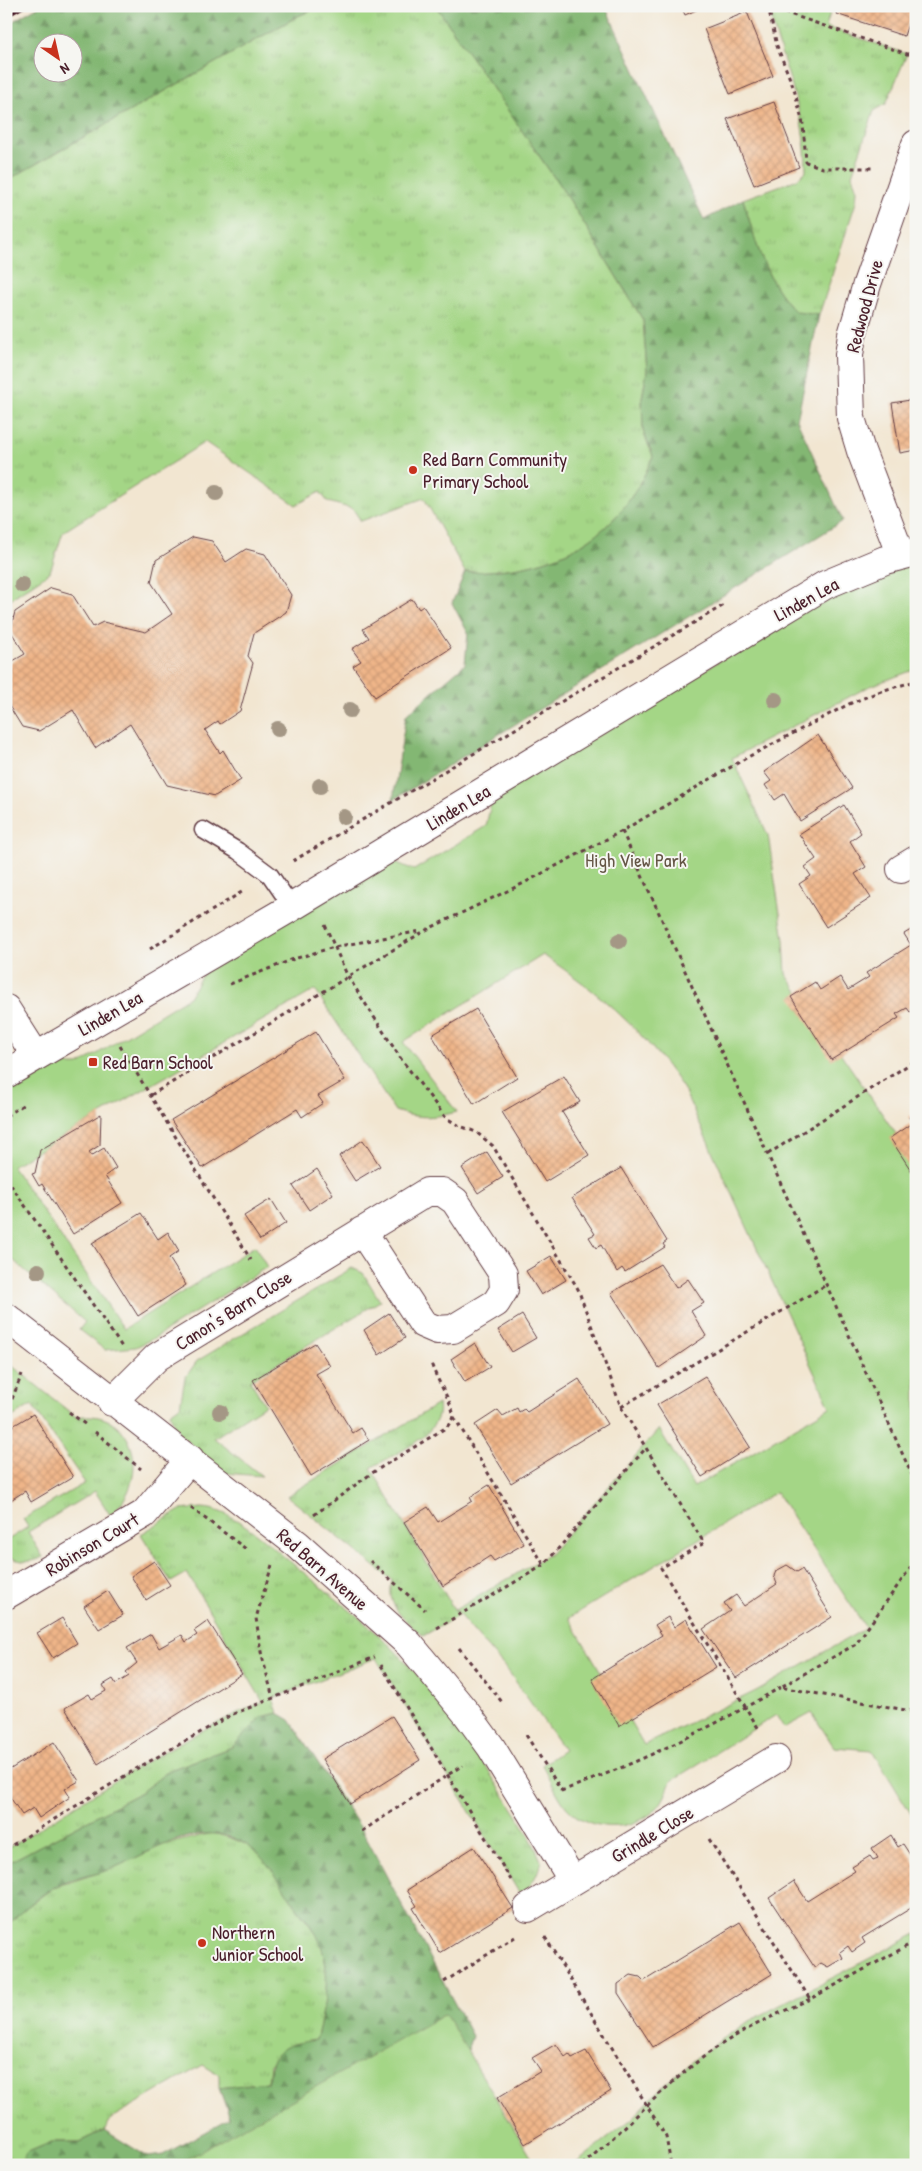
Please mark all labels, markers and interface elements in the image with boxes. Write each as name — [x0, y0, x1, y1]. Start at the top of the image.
north arrow — [32, 32, 82, 82]
text: N — [57, 59, 74, 79]
street label: Redwood Drive — [839, 256, 889, 355]
place label: Red Barn Community Primary School — [423, 446, 567, 494]
marker: Red Barn Community Primary School — [407, 464, 419, 476]
street label: Linden Lea — [769, 570, 843, 627]
street label: Linden Lea — [421, 778, 495, 836]
park label: High View Park — [585, 847, 687, 873]
street label: Linden Lea — [73, 984, 147, 1042]
place label: Red Barn School — [103, 1049, 214, 1075]
marker: Red Barn School — [87, 1056, 99, 1068]
street label: Canon's Barn Close — [170, 1264, 297, 1356]
street label: Robinson Court — [41, 1506, 144, 1582]
street label: Red Barn Avenue — [272, 1522, 375, 1616]
street label: Grindle Close — [606, 1799, 698, 1869]
place label: Northern Junior School — [212, 1919, 304, 1967]
marker: Northern Junior School — [196, 1937, 208, 1949]

